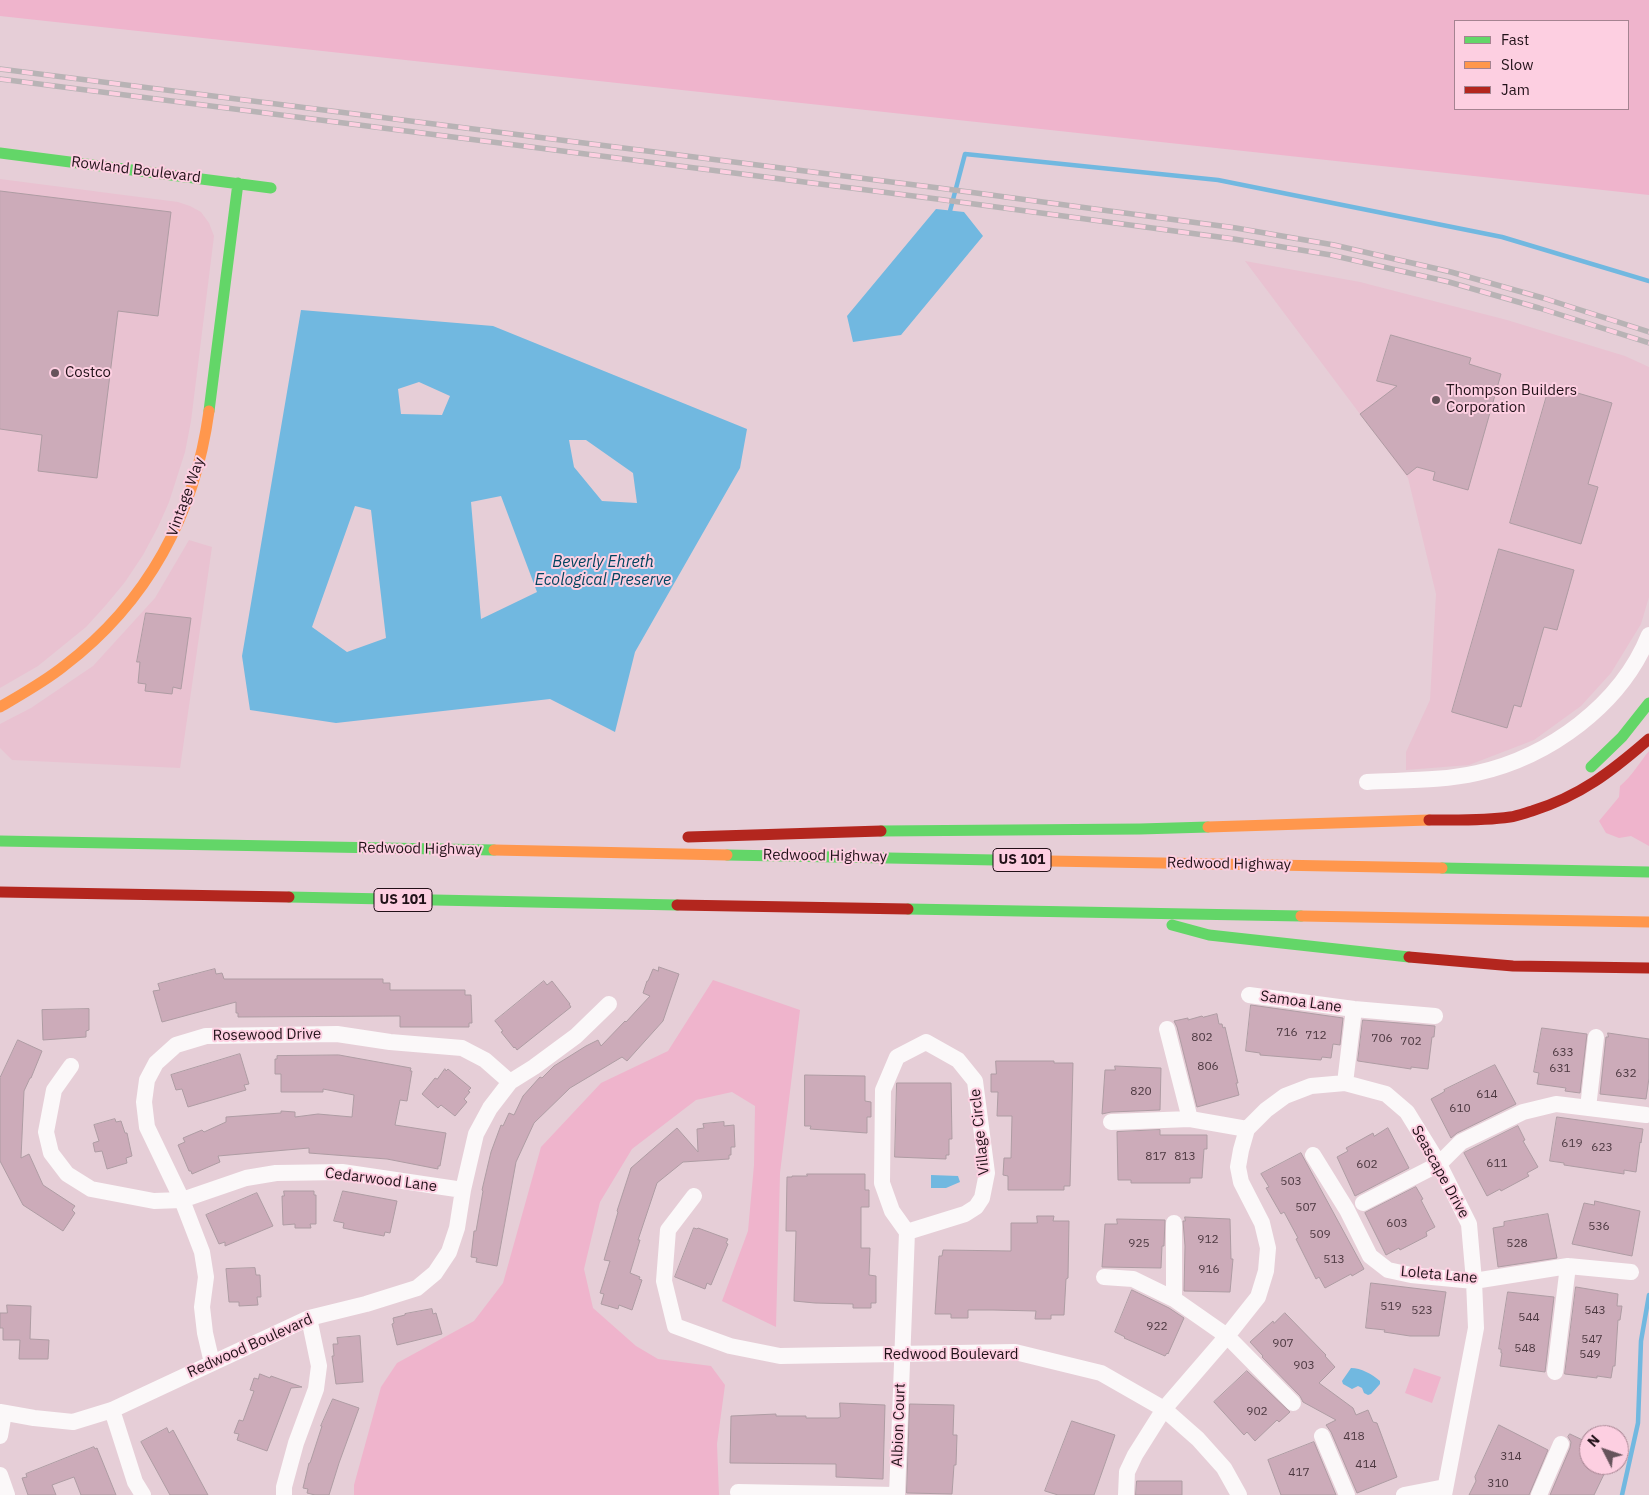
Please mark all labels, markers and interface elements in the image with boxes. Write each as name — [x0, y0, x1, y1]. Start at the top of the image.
legend — [1454, 20, 1629, 110]
text: Fast — [1501, 30, 1529, 49]
text: Slow — [1501, 55, 1534, 74]
text: Jam — [1501, 80, 1530, 99]
street label: Rowland Boulevard — [70, 153, 202, 187]
place label: Costco — [65, 364, 111, 382]
marker: Costco — [49, 367, 61, 379]
place label: Thompson Builders Corporation — [1446, 382, 1577, 417]
marker: Thompson Builders Corporation — [1430, 394, 1442, 406]
street label: Vintage Way — [163, 455, 209, 539]
water label: Beverly Ehreth Ecological Preserve — [535, 552, 671, 590]
street label: Redwood Highway — [358, 839, 482, 859]
street label: Redwood Highway — [763, 846, 887, 866]
road number: US 101 — [993, 848, 1051, 872]
street label: Redwood Highway — [1167, 854, 1291, 874]
road number: US 101 — [374, 888, 432, 912]
street label: Samoa Lane — [1259, 987, 1343, 1017]
street label: Rosewood Drive — [213, 1025, 321, 1045]
house number: 716 — [1276, 1026, 1298, 1040]
house number: 712 — [1305, 1029, 1327, 1043]
house number: 802 — [1191, 1031, 1213, 1045]
house number: 706 — [1371, 1032, 1393, 1046]
house number: 702 — [1400, 1035, 1422, 1049]
house number: 633 — [1552, 1046, 1574, 1060]
house number: 806 — [1197, 1060, 1219, 1074]
house number: 631 — [1549, 1062, 1571, 1076]
house number: 632 — [1615, 1067, 1637, 1081]
house number: 820 — [1130, 1085, 1152, 1099]
street label: Village Circle — [967, 1088, 993, 1176]
house number: 614 — [1476, 1088, 1498, 1102]
house number: 610 — [1449, 1102, 1471, 1116]
street label: Seascape Drive — [1407, 1123, 1473, 1221]
house number: 619 — [1561, 1137, 1583, 1151]
house number: 623 — [1591, 1141, 1613, 1155]
house number: 817 — [1145, 1150, 1167, 1164]
house number: 813 — [1174, 1150, 1196, 1164]
house number: 611 — [1486, 1157, 1508, 1171]
house number: 602 — [1356, 1158, 1378, 1172]
street label: Cedarwood Lane — [324, 1164, 438, 1196]
house number: 503 — [1280, 1175, 1302, 1189]
house number: 507 — [1295, 1201, 1317, 1215]
house number: 603 — [1386, 1217, 1408, 1231]
house number: 536 — [1588, 1220, 1610, 1234]
house number: 509 — [1309, 1228, 1331, 1242]
house number: 912 — [1197, 1233, 1219, 1247]
house number: 925 — [1128, 1237, 1150, 1251]
house number: 528 — [1506, 1237, 1528, 1251]
house number: 513 — [1323, 1253, 1345, 1267]
house number: 916 — [1198, 1263, 1220, 1277]
street label: Loleta Lane — [1400, 1263, 1478, 1287]
house number: 519 — [1380, 1300, 1402, 1314]
house number: 523 — [1411, 1304, 1433, 1318]
house number: 543 — [1584, 1304, 1606, 1318]
street label: Redwood Boulevard — [185, 1310, 315, 1382]
house number: 544 — [1518, 1311, 1540, 1325]
house number: 922 — [1146, 1320, 1168, 1334]
house number: 547 — [1581, 1333, 1603, 1347]
house number: 907 — [1272, 1337, 1294, 1351]
house number: 548 — [1514, 1342, 1536, 1356]
street label: Redwood Boulevard — [883, 1346, 1019, 1364]
house number: 549 — [1579, 1348, 1601, 1362]
house number: 903 — [1293, 1359, 1315, 1373]
street label: Albion Court — [889, 1383, 909, 1467]
house number: 902 — [1246, 1405, 1268, 1419]
north arrow — [1579, 1425, 1629, 1475]
house number: 418 — [1343, 1430, 1365, 1444]
text: N — [1583, 1431, 1604, 1451]
house number: 314 — [1500, 1450, 1522, 1464]
house number: 414 — [1355, 1458, 1377, 1472]
house number: 417 — [1288, 1466, 1310, 1480]
house number: 310 — [1487, 1477, 1509, 1491]

